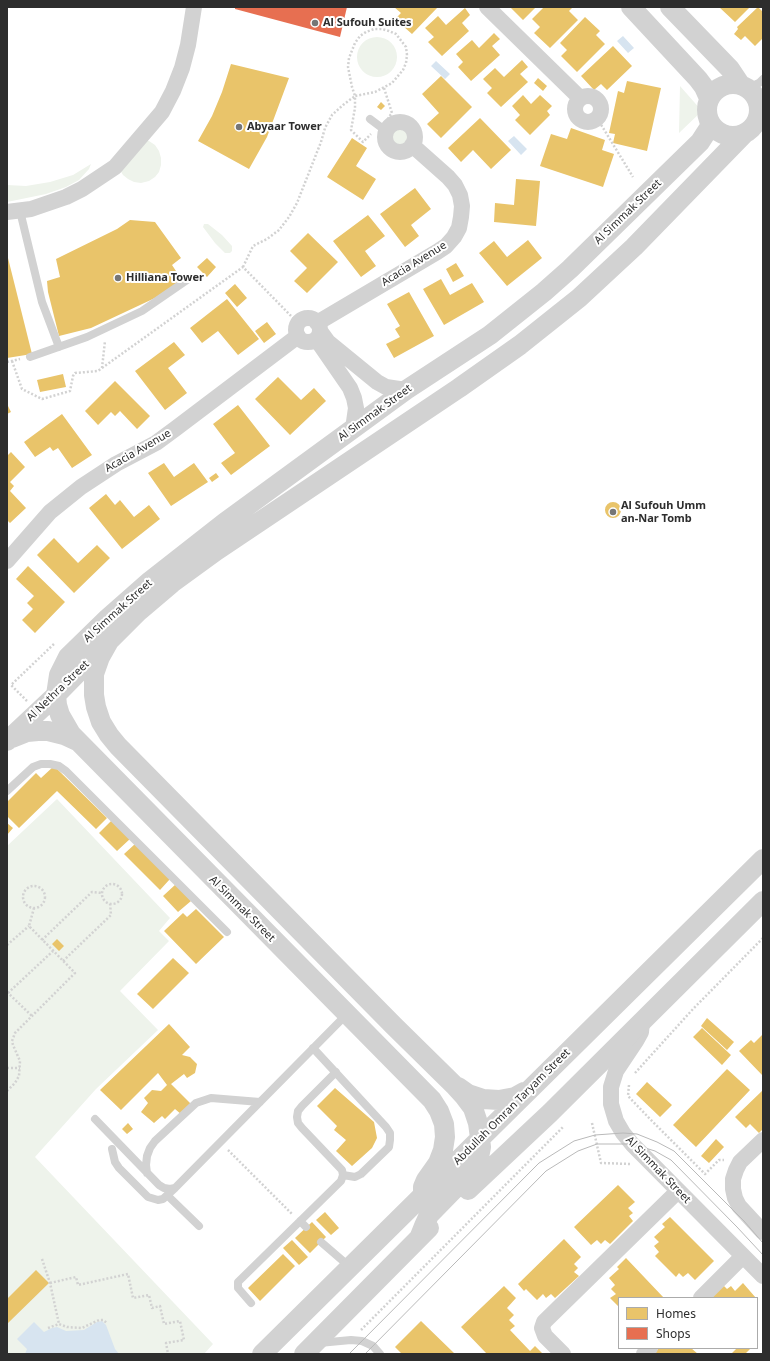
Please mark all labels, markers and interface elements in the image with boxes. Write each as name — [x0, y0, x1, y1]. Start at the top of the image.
place label: Al Sufouh Suites — [323, 16, 412, 30]
marker: Al Sufouh Suites — [310, 18, 320, 28]
place label: Abyaar Tower — [247, 120, 322, 134]
marker: Abyaar Tower — [234, 122, 244, 132]
street label: Al Simmak Street — [592, 177, 664, 247]
street label: Acacia Avenue — [379, 239, 449, 289]
place label: Hilliana Tower — [126, 271, 204, 285]
marker: Hilliana Tower — [113, 273, 123, 283]
street label: Al Simmak Street — [336, 382, 414, 444]
street label: Acacia Avenue — [103, 427, 173, 475]
place label: Al Sufouh Umm an-Nar Tomb — [621, 499, 706, 525]
marker: Al Sufouh Umm an-Nar Tomb — [608, 507, 618, 517]
street label: Al Simmak Street — [81, 577, 155, 645]
street label: Al Nethra Street — [24, 658, 92, 724]
street label: Al Simmak Street — [206, 873, 278, 945]
street label: Abdullah Omran Taryam Street — [451, 1046, 573, 1168]
street label: Al Simmak Street — [623, 1134, 693, 1206]
legend — [618, 1297, 758, 1349]
text: Homes — [656, 1305, 696, 1322]
text: Shops — [656, 1325, 690, 1342]

